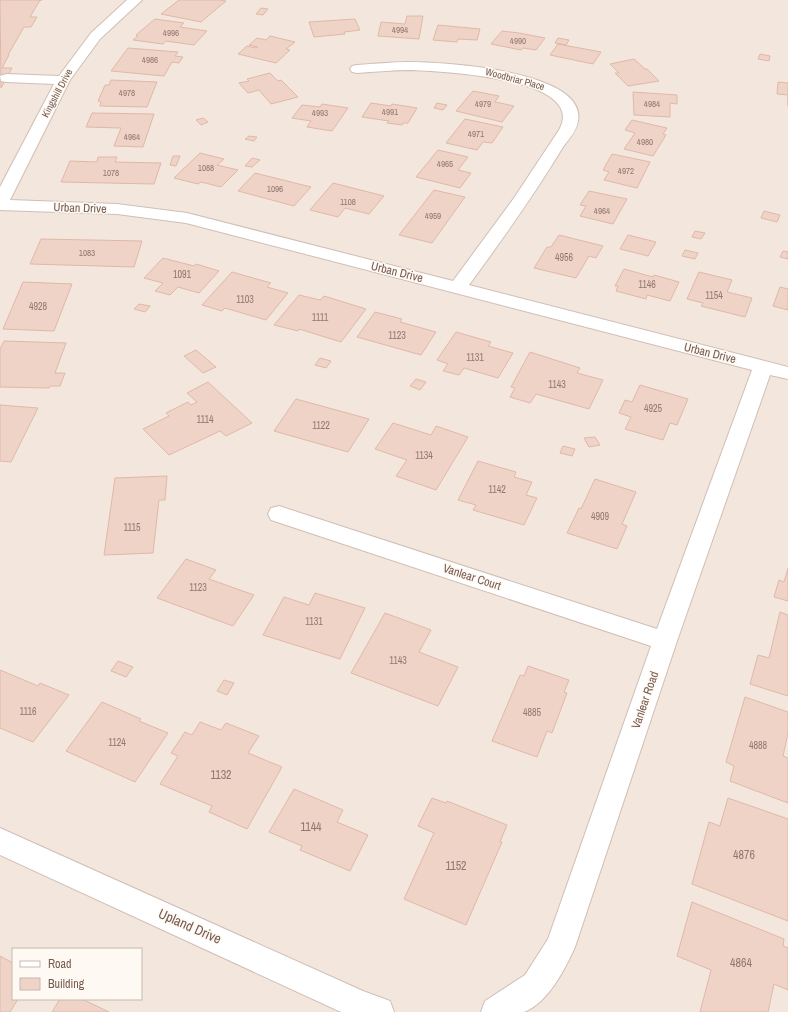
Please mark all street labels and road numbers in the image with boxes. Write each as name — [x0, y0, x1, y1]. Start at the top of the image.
street label: Woodbriar Place — [484, 65, 547, 93]
street label: Kingshill Drive — [39, 66, 75, 120]
street label: Urban Drive — [53, 199, 107, 217]
street label: Urban Drive — [369, 258, 425, 286]
street label: Urban Drive — [682, 339, 738, 367]
street label: Vanlear Court — [441, 560, 503, 594]
street label: Vanlear Road — [628, 669, 662, 731]
street label: Upland Drive — [156, 904, 224, 948]

